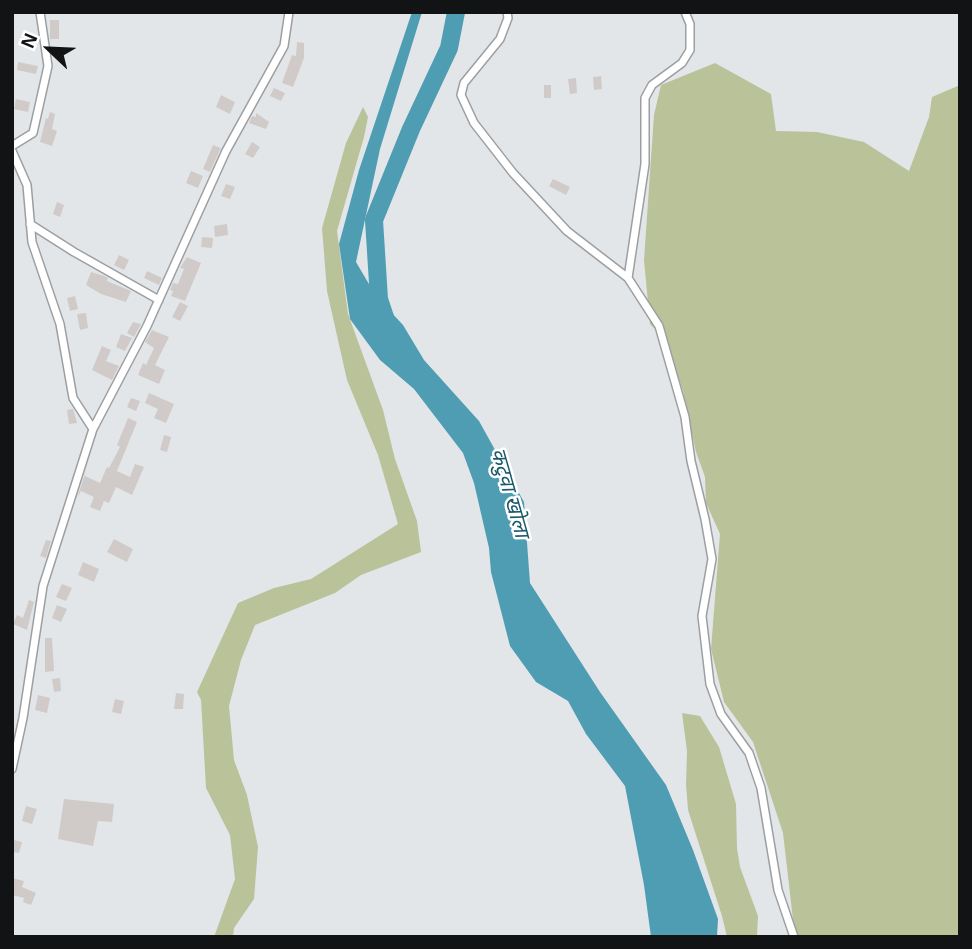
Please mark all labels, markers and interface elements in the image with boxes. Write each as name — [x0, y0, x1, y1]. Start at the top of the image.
north arrow — [14, 14, 84, 84]
text: N — [17, 30, 42, 51]
water label: कटुवा खोला — [484, 445, 534, 541]

